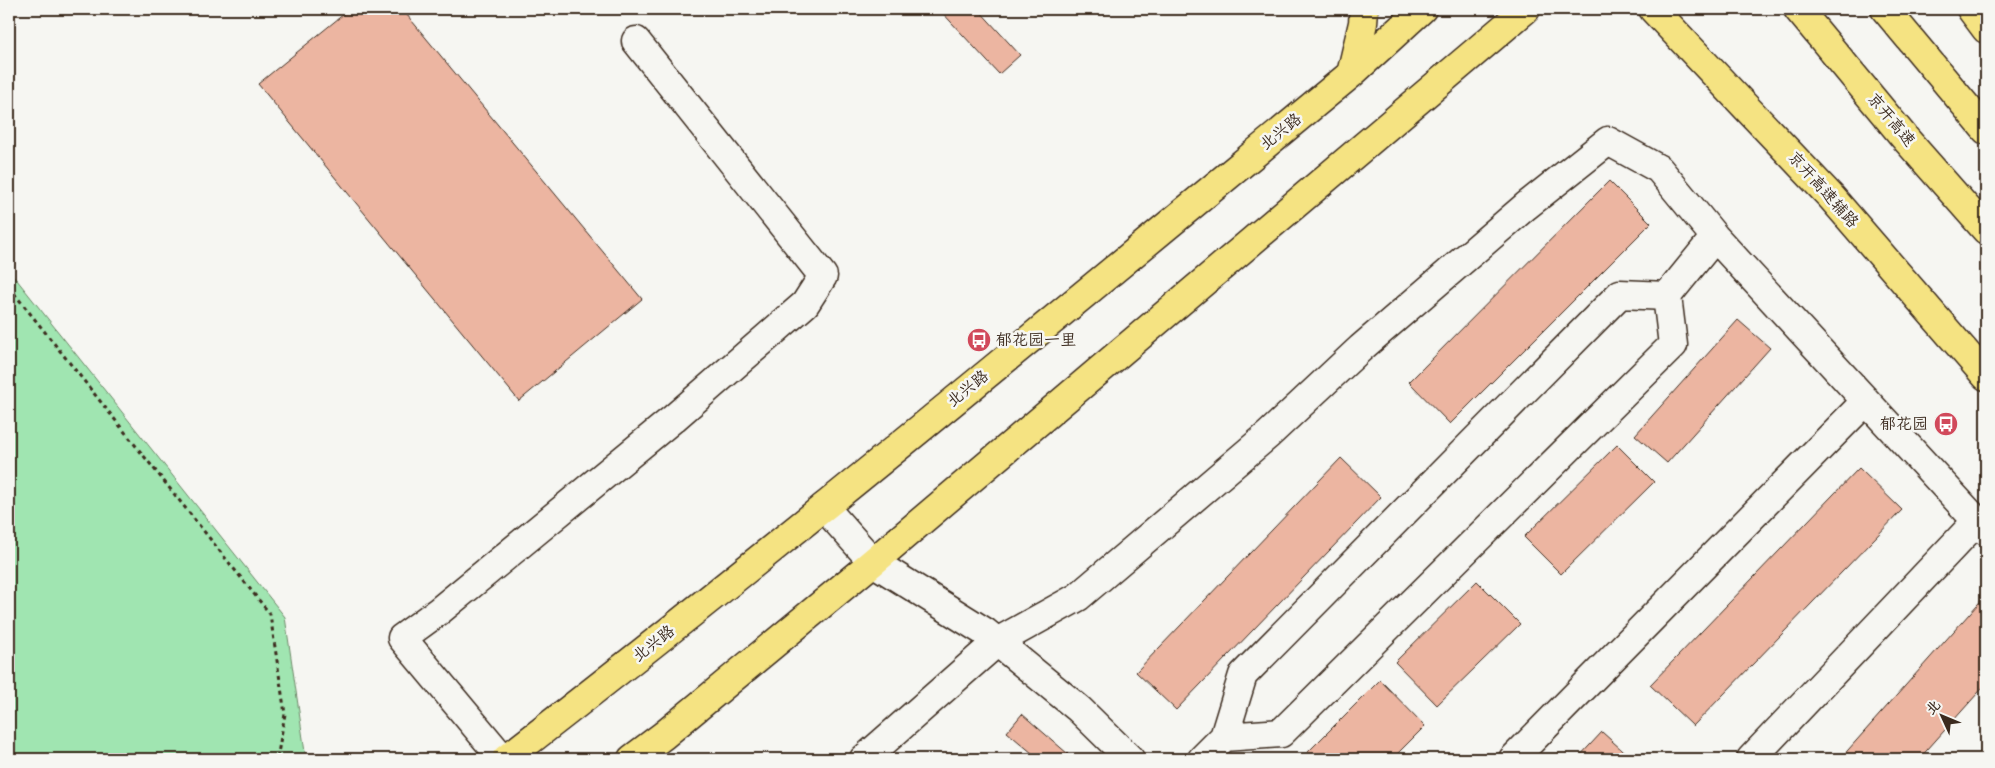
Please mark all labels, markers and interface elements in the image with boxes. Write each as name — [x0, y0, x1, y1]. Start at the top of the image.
street label: 京开高速 — [1861, 87, 1921, 153]
street label: 北兴路 — [1254, 107, 1308, 157]
street label: 京开高速辅路 — [1782, 146, 1864, 234]
bus stop icon: 郁花园一里 — [966, 327, 992, 353]
place label: 郁花园一里 — [996, 328, 1076, 353]
street label: 北兴路 — [941, 364, 995, 414]
bus stop icon: 郁花园 — [1933, 411, 1959, 437]
place label: 郁花园 — [1880, 412, 1928, 437]
street label: 北兴路 — [627, 619, 681, 669]
north arrow — [1918, 690, 1968, 740]
text: 北 — [1921, 695, 1946, 720]

